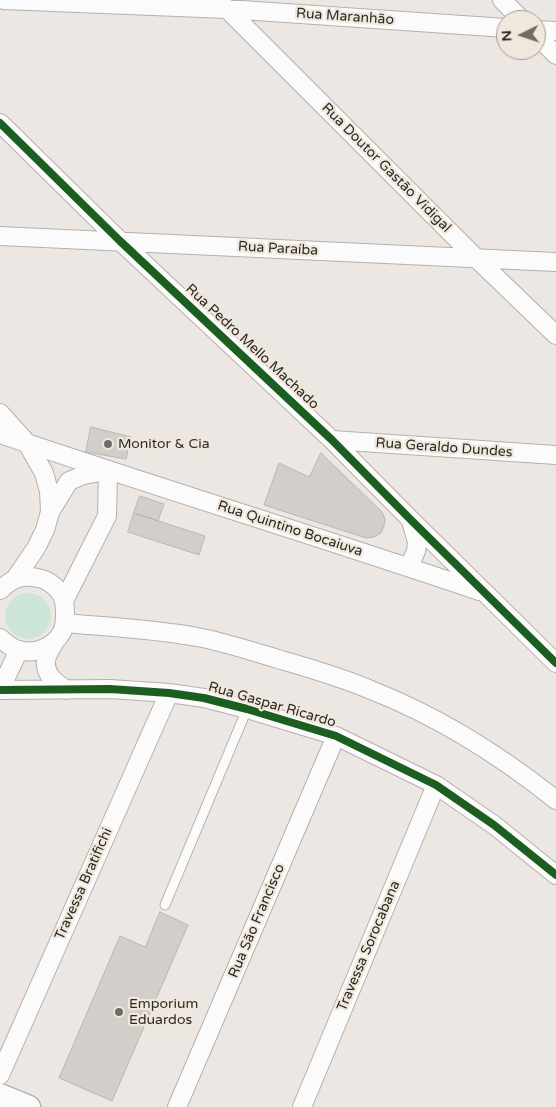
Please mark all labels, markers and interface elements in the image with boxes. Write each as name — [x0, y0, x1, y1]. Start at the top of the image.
street label: Rua Maranhão — [296, 5, 394, 29]
north arrow — [496, 10, 546, 60]
text: N — [498, 30, 515, 42]
street label: Rua Doutor Gastão Vidigal — [318, 100, 454, 236]
street label: Rua Paraíba — [237, 239, 319, 259]
street label: Rua Pedro Mello Machado — [182, 281, 322, 413]
street label: Rua Geraldo Dundes — [375, 435, 513, 461]
place label: Monitor & Cia — [118, 436, 210, 452]
marker: Monitor & Cia — [102, 438, 114, 450]
street label: Rua Quintino Bocaiuva — [215, 498, 365, 560]
street label: Rua Gaspar Ricardo — [206, 679, 338, 731]
street label: Travessa Bratifichi — [52, 825, 116, 943]
street label: Rua São Francisco — [225, 862, 289, 980]
street label: Travessa Sorocabana — [334, 878, 404, 1014]
place label: Emporium Eduardos — [129, 996, 198, 1028]
marker: Emporium Eduardos — [113, 1006, 125, 1018]

